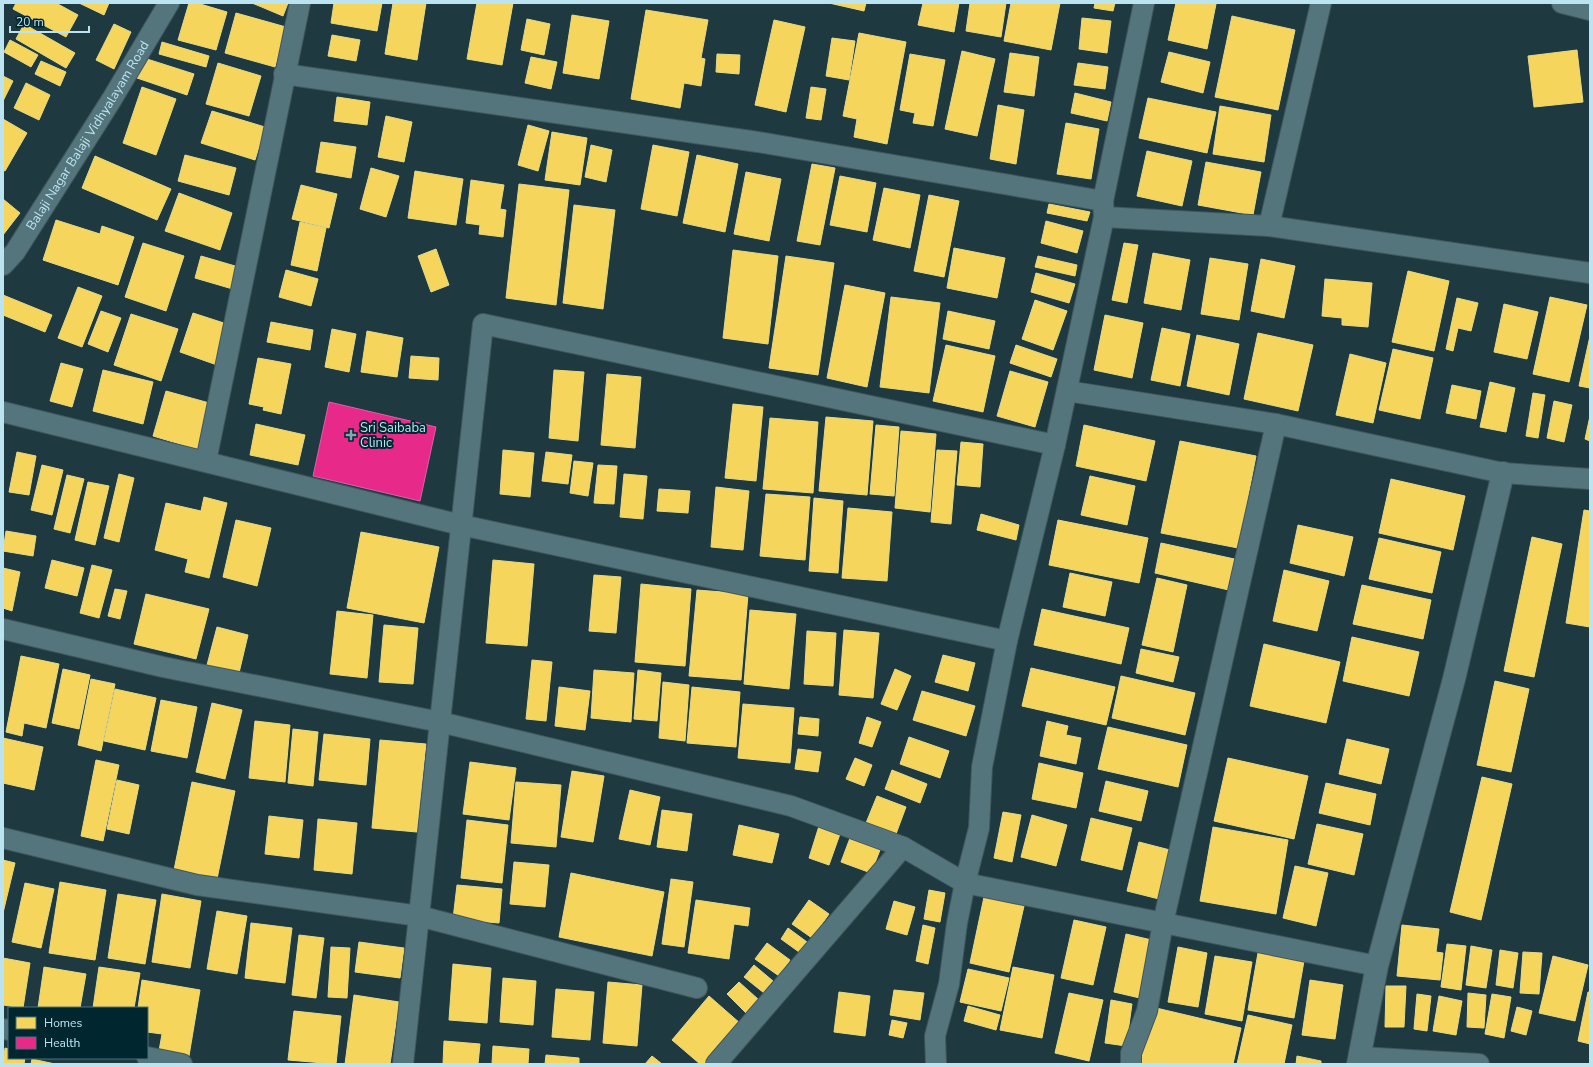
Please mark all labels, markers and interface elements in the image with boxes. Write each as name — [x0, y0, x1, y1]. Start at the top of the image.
scale bar — [10, 8, 89, 34]
text: 20 m — [16, 14, 44, 30]
street label: Balaji Nagar Balaji Vidhyalayam Road — [22, 37, 154, 234]
place label: Sri Saibaba Clinic — [360, 419, 426, 452]
marker: Sri Saibaba Clinic — [345, 429, 357, 441]
legend — [8, 1007, 148, 1059]
text: Homes — [44, 1015, 82, 1031]
text: Health — [44, 1035, 80, 1051]

